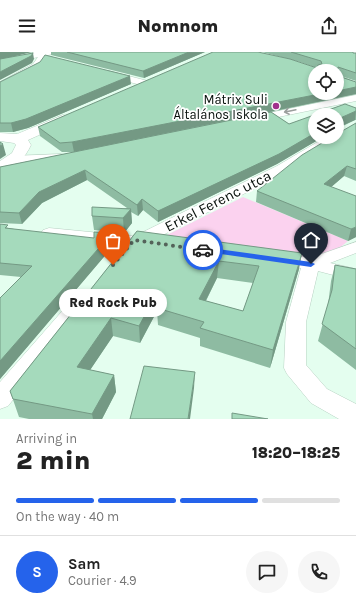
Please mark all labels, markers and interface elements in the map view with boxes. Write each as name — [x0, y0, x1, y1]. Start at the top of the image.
icon: menu — [16, 15, 38, 37]
text: Nomnom — [138, 15, 218, 37]
icon: share — [318, 15, 340, 37]
map controls — [308, 64, 344, 144]
button: locate — [308, 64, 344, 100]
place label: Mátrix Suli Általános Iskola — [173, 92, 268, 122]
marker: Mátrix Suli Általános Iskola — [271, 101, 281, 111]
one-way arrow — [284, 108, 297, 116]
button: layers — [308, 108, 344, 144]
street label: Erkel Ferenc utca — [162, 166, 274, 236]
pin — [294, 223, 328, 264]
pin — [96, 224, 130, 265]
icon: home — [300, 229, 322, 251]
icon: bag — [102, 230, 124, 252]
courier — [183, 230, 223, 270]
icon: car — [192, 239, 214, 261]
callout: Red Rock Pub — [59, 289, 167, 317]
text: Red Rock Pub — [69, 295, 157, 310]
text: Arriving in — [16, 431, 77, 446]
text: 18:20–18:25 — [252, 444, 340, 462]
text: 2 min — [16, 445, 91, 476]
text: On the way · 40 m — [16, 509, 119, 524]
button: chat — [246, 551, 288, 593]
button: phone — [298, 551, 340, 593]
text: Sam — [68, 555, 101, 573]
text: S — [32, 563, 42, 581]
text: Courier · 4.9 — [68, 573, 137, 588]

